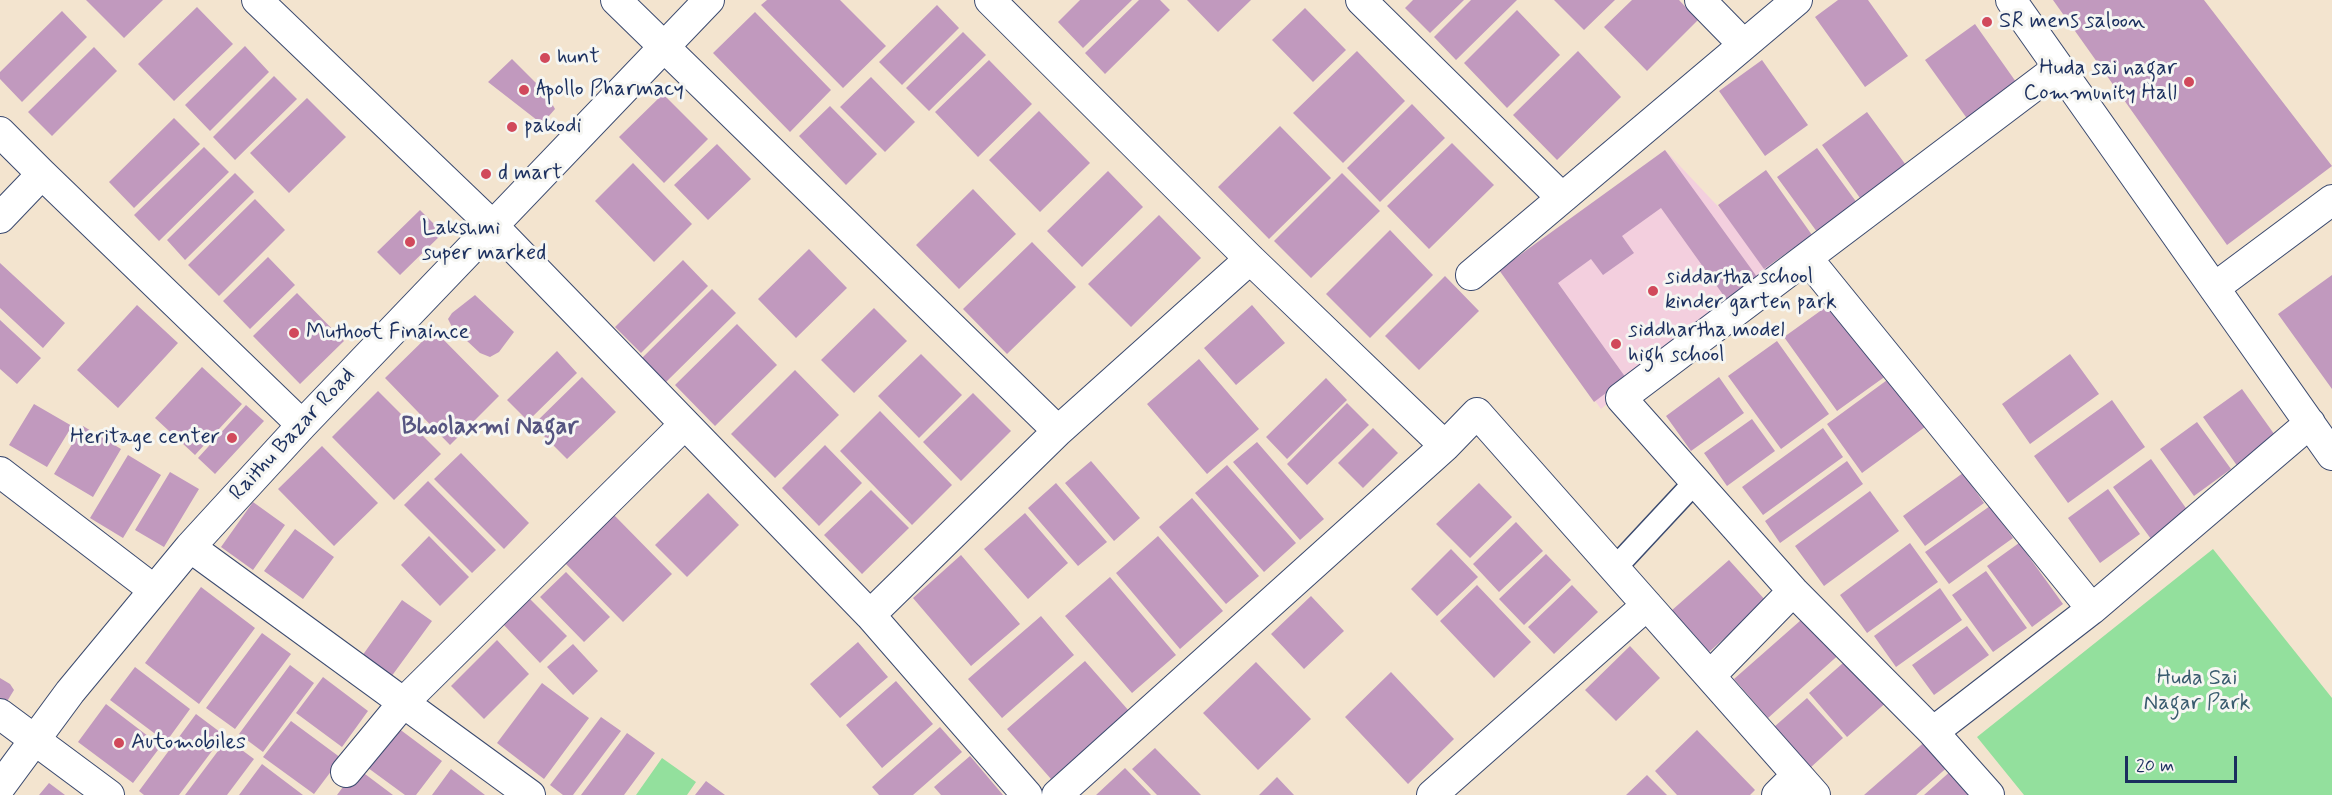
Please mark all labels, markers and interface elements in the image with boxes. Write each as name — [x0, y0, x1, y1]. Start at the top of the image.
place label: SR mens saloon — [1999, 9, 2145, 35]
marker: SR mens saloon — [1980, 15, 1994, 29]
place label: hunt — [557, 45, 600, 71]
marker: hunt — [538, 51, 552, 65]
place label: Huda sai nagar Community Hall — [2024, 56, 2177, 107]
marker: Huda sai nagar Community Hall — [2182, 75, 2196, 89]
place label: Apollo Pharmacy — [536, 77, 684, 103]
marker: Apollo Pharmacy — [517, 83, 531, 97]
place label: pakodi — [524, 114, 582, 140]
marker: pakodi — [505, 120, 519, 134]
place label: d mart — [498, 161, 562, 187]
marker: d mart — [479, 167, 493, 181]
place label: Lakshmi super marked — [422, 216, 546, 268]
marker: Lakshmi super marked — [403, 235, 417, 249]
place label: siddartha school kinder garten park — [1665, 265, 1837, 316]
marker: siddartha school kinder garten park — [1646, 284, 1660, 298]
place label: siddhartha model high school — [1628, 318, 1785, 370]
place label: Muthoot Finaince — [306, 320, 469, 346]
marker: Muthoot Finaince — [287, 326, 301, 340]
marker: siddhartha model high school — [1609, 337, 1623, 351]
street label: Raithu Bazar Road — [225, 363, 361, 507]
district label: Bhoolaxmi Nagar — [402, 414, 578, 442]
place label: Heritage center — [70, 425, 220, 451]
marker: Heritage center — [225, 431, 239, 445]
park label: Huda Sai Nagar Park — [2144, 666, 2250, 718]
place label: Automobiles — [131, 730, 246, 756]
marker: Automobiles — [112, 736, 126, 750]
scale bar — [2128, 744, 2240, 782]
text: 20 m — [2136, 754, 2174, 778]

